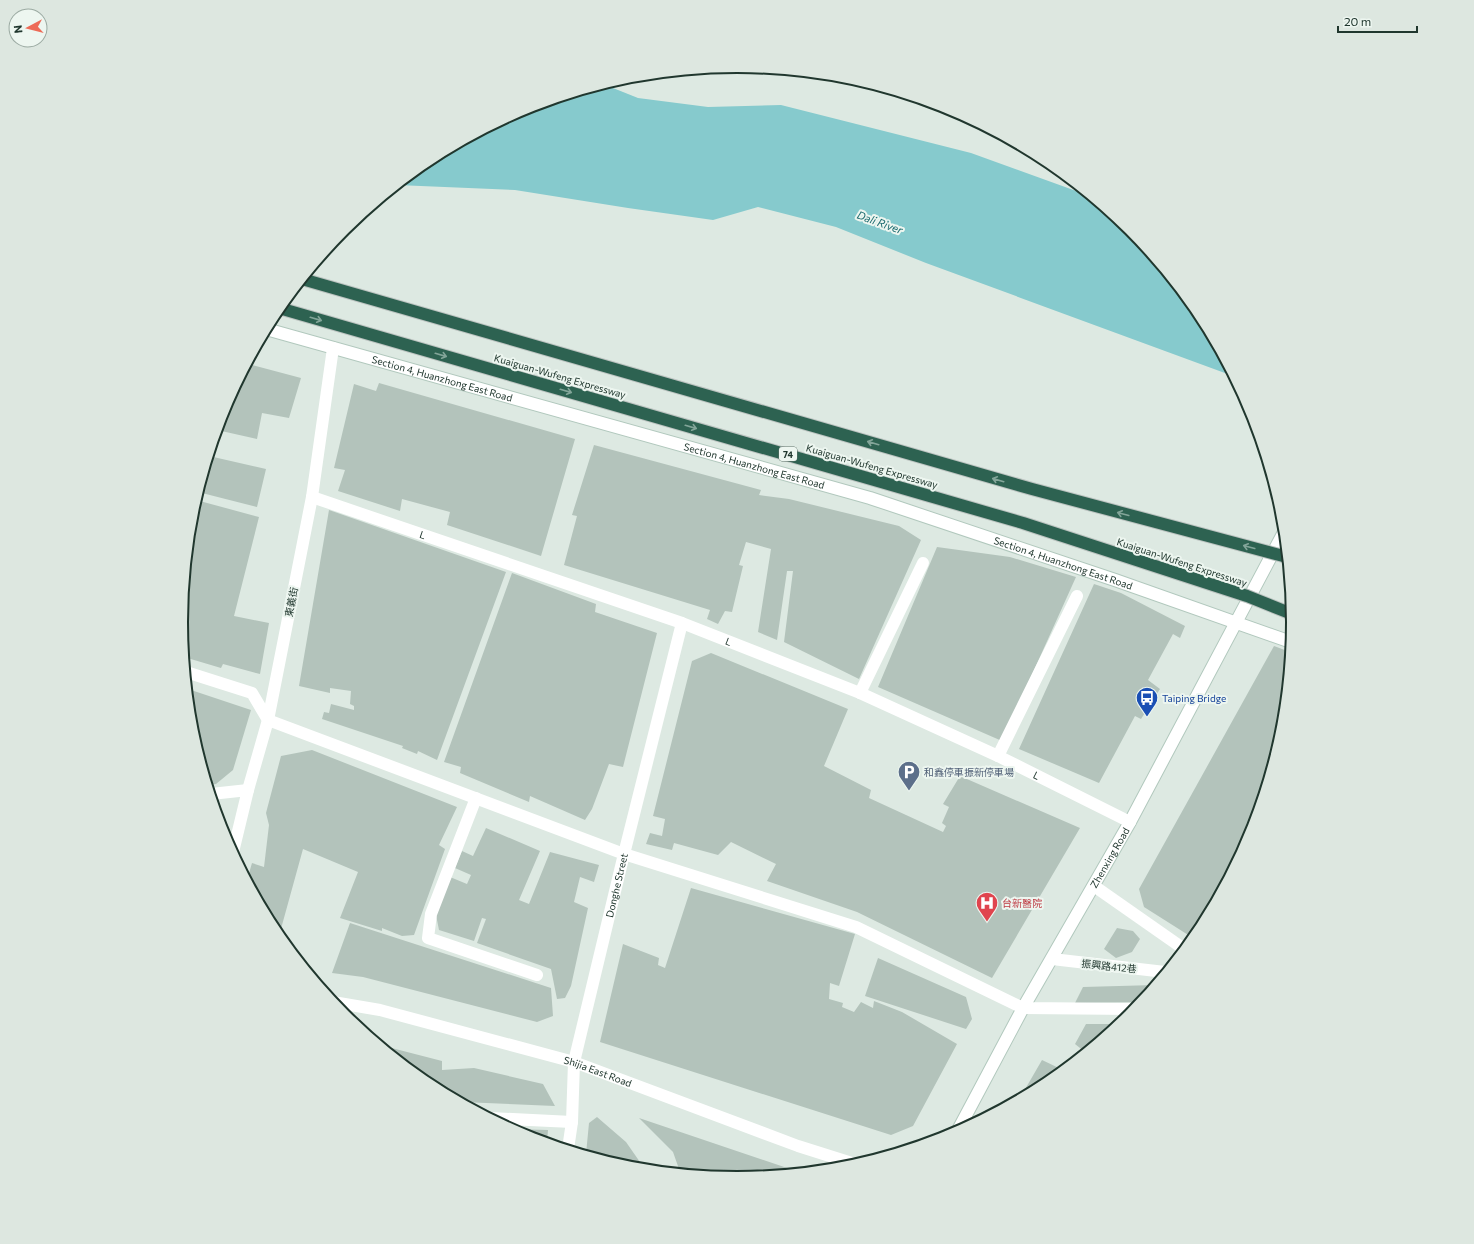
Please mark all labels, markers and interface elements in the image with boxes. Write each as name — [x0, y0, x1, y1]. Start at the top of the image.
north arrow — [8, 8, 48, 48]
scale bar — [1338, 8, 1417, 34]
text: 20 m — [1344, 14, 1371, 28]
text: N — [11, 24, 25, 34]
water label: Dali River — [855, 208, 905, 236]
one-way arrow — [310, 316, 323, 323]
street label: Kuaiguan-Wufeng Expressway — [493, 351, 627, 401]
one-way arrow — [435, 352, 448, 359]
street label: Section 4, Huanzhong East Road — [371, 353, 514, 404]
one-way arrow — [560, 388, 573, 395]
one-way arrow — [684, 424, 697, 431]
one-way arrow — [867, 439, 880, 446]
street label: Section 4, Huanzhong East Road — [683, 440, 826, 491]
street label: Kuaiguan-Wufeng Expressway — [805, 441, 939, 491]
road number: 74 — [779, 447, 797, 461]
one-way arrow — [992, 476, 1005, 483]
one-way arrow — [1117, 510, 1130, 517]
street label: L — [418, 528, 428, 541]
street label: Section 4, Huanzhong East Road — [992, 534, 1134, 592]
street label: Kuaiguan-Wufeng Expressway — [1115, 535, 1249, 589]
one-way arrow — [1243, 543, 1256, 550]
street label: 東義街 — [282, 586, 300, 618]
street label: L — [724, 635, 734, 648]
bus stop icon: Taiping Bridge — [1134, 685, 1160, 718]
place label: Taiping Bridge — [1162, 692, 1226, 704]
parking icon: 和鑫停車振新停車場 — [896, 759, 922, 792]
place label: 和鑫停車振新停車場 — [924, 766, 1014, 778]
street label: L — [1031, 769, 1042, 782]
street label: Zhenxing Road — [1087, 825, 1132, 890]
street label: Donghe Street — [603, 852, 630, 919]
hospital icon: 台新醫院 — [974, 890, 1000, 923]
place label: 台新醫院 — [1002, 897, 1042, 909]
street label: 振興路412巷 — [1081, 957, 1137, 975]
street label: Shijia East Road — [562, 1054, 634, 1089]

